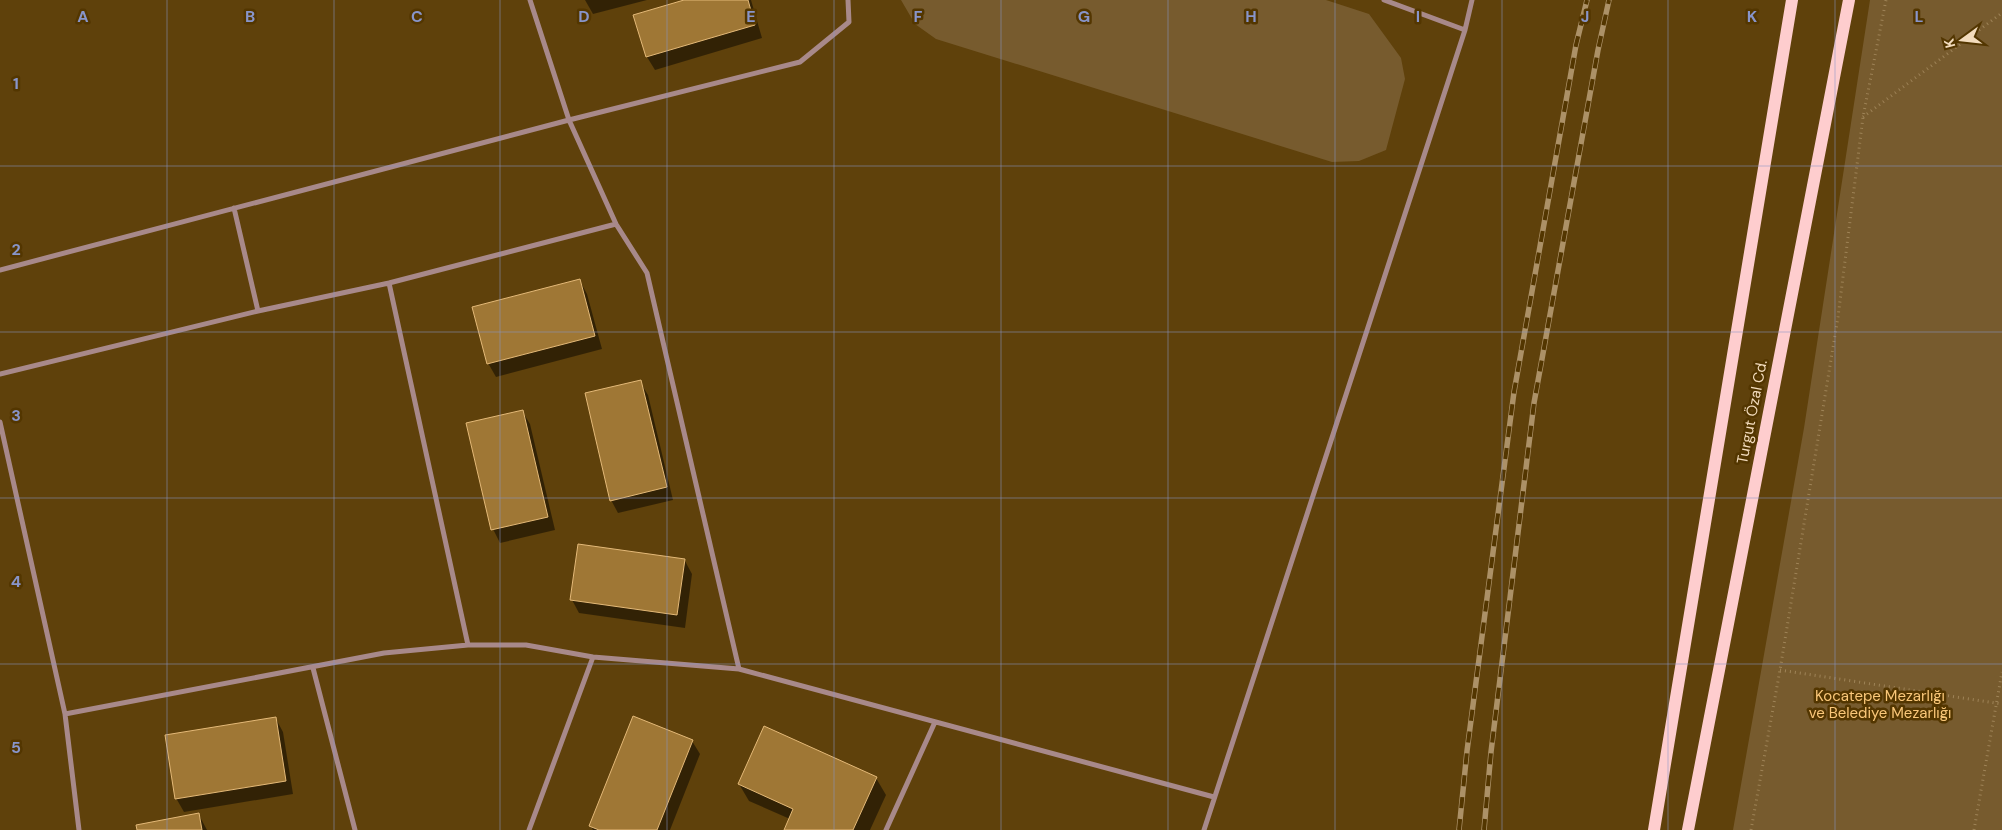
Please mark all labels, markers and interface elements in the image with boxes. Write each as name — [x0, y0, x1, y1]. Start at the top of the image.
text: A — [77, 6, 89, 27]
text: B — [245, 6, 255, 27]
text: C — [411, 6, 423, 27]
text: D — [578, 6, 590, 27]
text: E — [746, 6, 756, 27]
text: F — [914, 6, 923, 27]
text: G — [1078, 6, 1090, 27]
text: H — [1245, 6, 1257, 27]
text: I — [1416, 6, 1420, 27]
text: J — [1581, 6, 1589, 27]
text: K — [1747, 6, 1758, 27]
text: L — [1915, 6, 1924, 27]
north arrow — [1937, 15, 1987, 65]
text: K — [1940, 37, 1959, 50]
text: 1 — [13, 73, 19, 94]
text: 2 — [11, 239, 21, 260]
street label: Turgut Özal Cd. — [1732, 358, 1772, 466]
text: 3 — [11, 405, 21, 426]
text: 4 — [11, 571, 21, 592]
park label: Kocatepe Mezarlığı ve Belediye Mezarlığı — [1809, 686, 1951, 723]
text: 5 — [11, 737, 21, 758]

